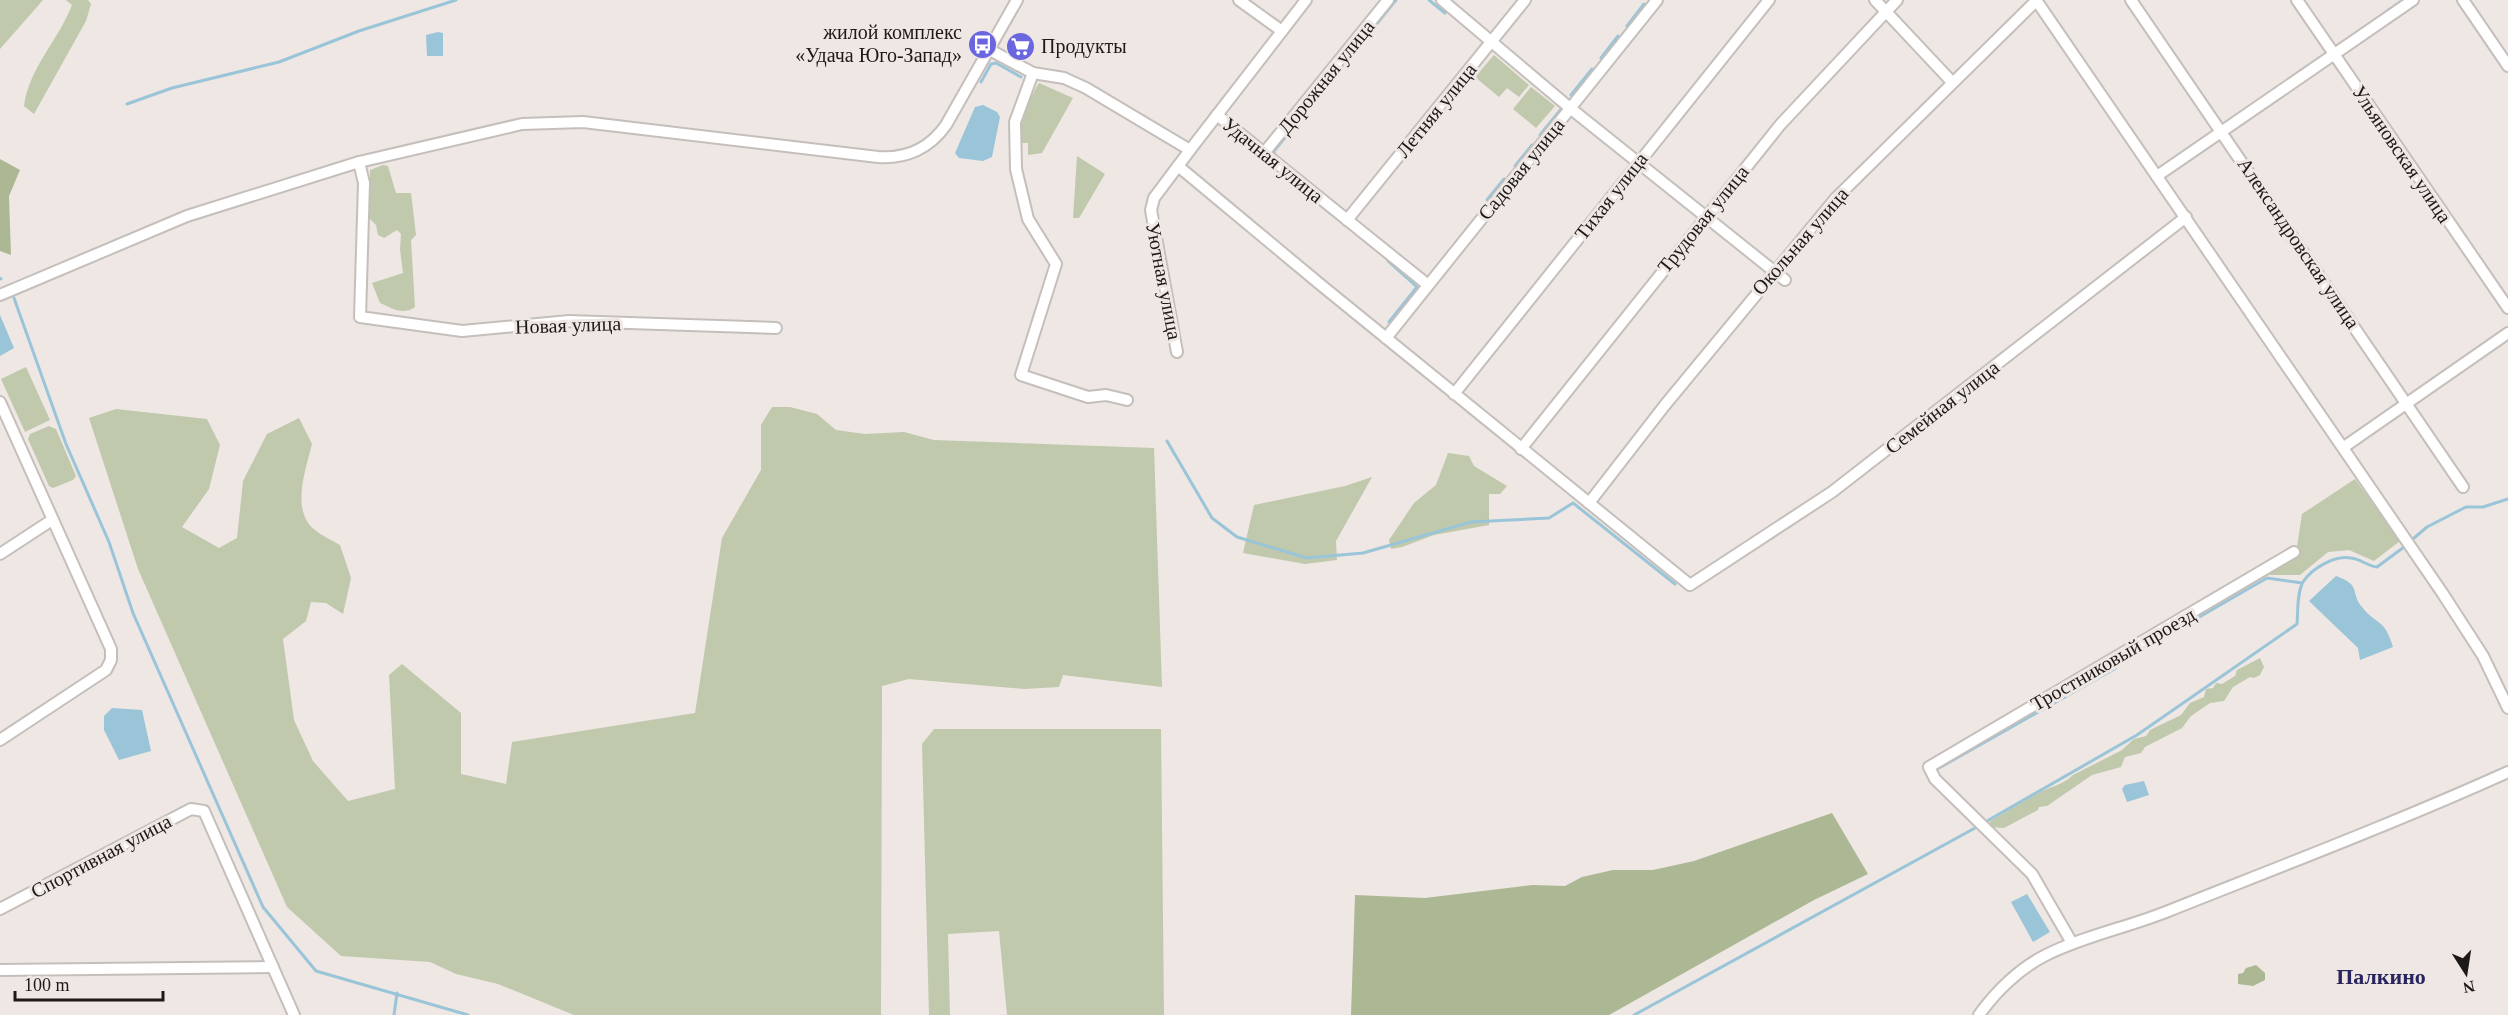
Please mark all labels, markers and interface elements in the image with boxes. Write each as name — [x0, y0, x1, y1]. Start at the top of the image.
street label: Дорожная улица — [1273, 16, 1379, 139]
place label: жилой комплекс «Удача Юго-Запад» — [795, 21, 962, 67]
bus stop icon: жилой комплекс «Удача Юго-Запад» — [967, 28, 999, 60]
supermarket icon: Продукты — [1004, 30, 1036, 62]
place label: Продукты — [1041, 35, 1127, 58]
street label: Летняя улица — [1391, 58, 1481, 162]
street label: Ульяновская улица — [2347, 81, 2456, 228]
street label: Удачная улица — [1218, 113, 1328, 208]
street label: Садовая улица — [1473, 114, 1569, 225]
street label: Тихая улица — [1570, 148, 1653, 245]
street label: Александровская улица — [2233, 153, 2365, 333]
street label: Трудовая улица — [1653, 161, 1754, 278]
street label: Окольная улица — [1747, 183, 1853, 300]
street label: Уютная улица — [1141, 221, 1186, 342]
street label: Новая улица — [515, 312, 622, 339]
street label: Семейная улица — [1881, 356, 2004, 459]
street label: Тростниковый проезд — [2027, 603, 2200, 716]
street label: Спортивная улица — [27, 810, 176, 903]
north arrow — [2436, 943, 2496, 1003]
scale bar — [15, 964, 164, 1002]
district label: Палкино — [2336, 964, 2426, 989]
text: 100 m — [24, 975, 70, 995]
text: N — [2461, 978, 2476, 997]

